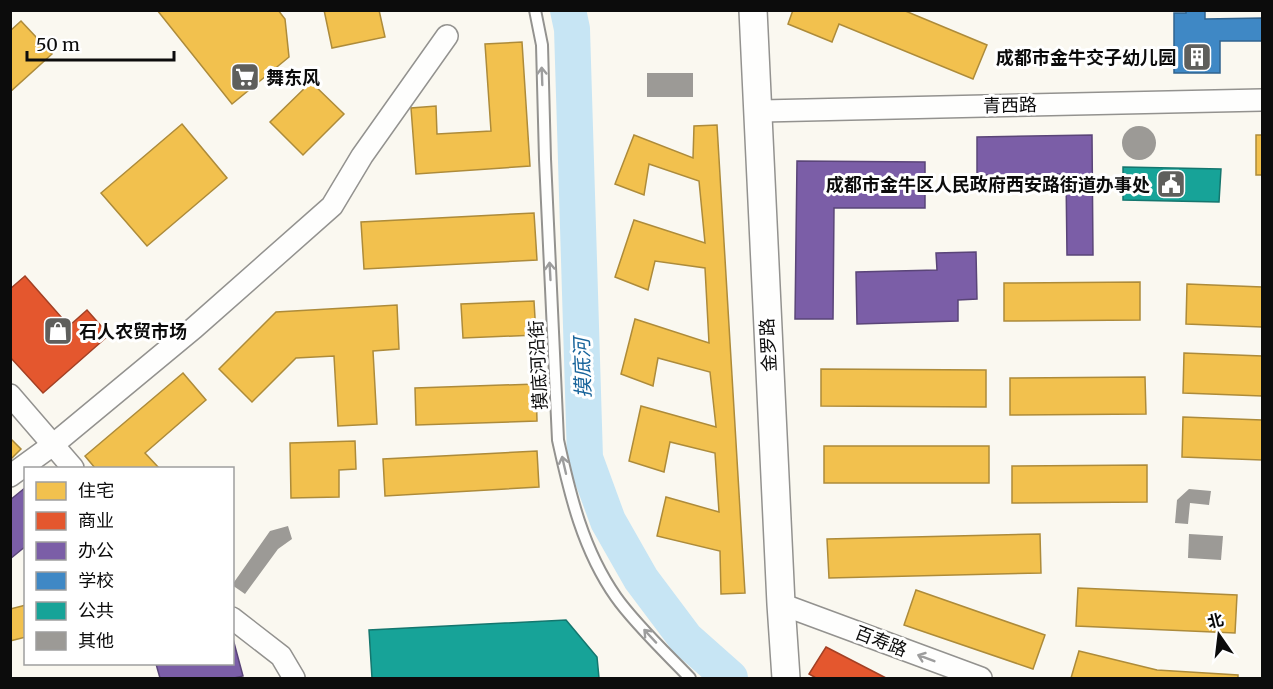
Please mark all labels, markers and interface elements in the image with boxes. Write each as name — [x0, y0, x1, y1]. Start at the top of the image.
scale bar — [27, 24, 174, 62]
text: 50 m — [36, 33, 80, 56]
building icon: 成都市金牛交子幼儿园 — [1181, 41, 1213, 73]
place label: 成都市金牛交子幼儿园 — [996, 46, 1176, 69]
supermarket icon: 舞东风 — [229, 61, 261, 93]
place label: 舞东风 — [266, 66, 320, 89]
one-way arrow — [537, 66, 548, 86]
street label: 青西路 — [983, 93, 1037, 117]
public building icon: 成都市金牛区人民政府西安路街道办事处 — [1155, 168, 1187, 200]
place label: 成都市金牛区人民政府西安路街道办事处 — [826, 173, 1150, 196]
one-way arrow — [544, 261, 555, 281]
shop icon: 石人农贸市场 — [42, 315, 74, 347]
street label: 金罗路 — [755, 317, 781, 373]
street label: 摸底河沿街 — [524, 319, 552, 411]
place label: 石人农贸市场 — [79, 320, 187, 343]
water label: 摸底河 — [568, 334, 596, 398]
one-way arrow — [557, 456, 569, 475]
legend — [24, 467, 234, 665]
text: 住宅 — [78, 479, 114, 502]
text: 商业 — [78, 509, 114, 532]
text: 办公 — [78, 539, 114, 562]
text: 学校 — [78, 569, 114, 592]
text: 公共 — [78, 599, 114, 622]
north arrow — [1189, 605, 1249, 665]
text: 北 — [1205, 609, 1226, 632]
street label: 百寿路 — [852, 621, 910, 661]
one-way arrow — [643, 628, 657, 643]
text: 其他 — [78, 629, 114, 652]
one-way arrow — [917, 652, 936, 663]

